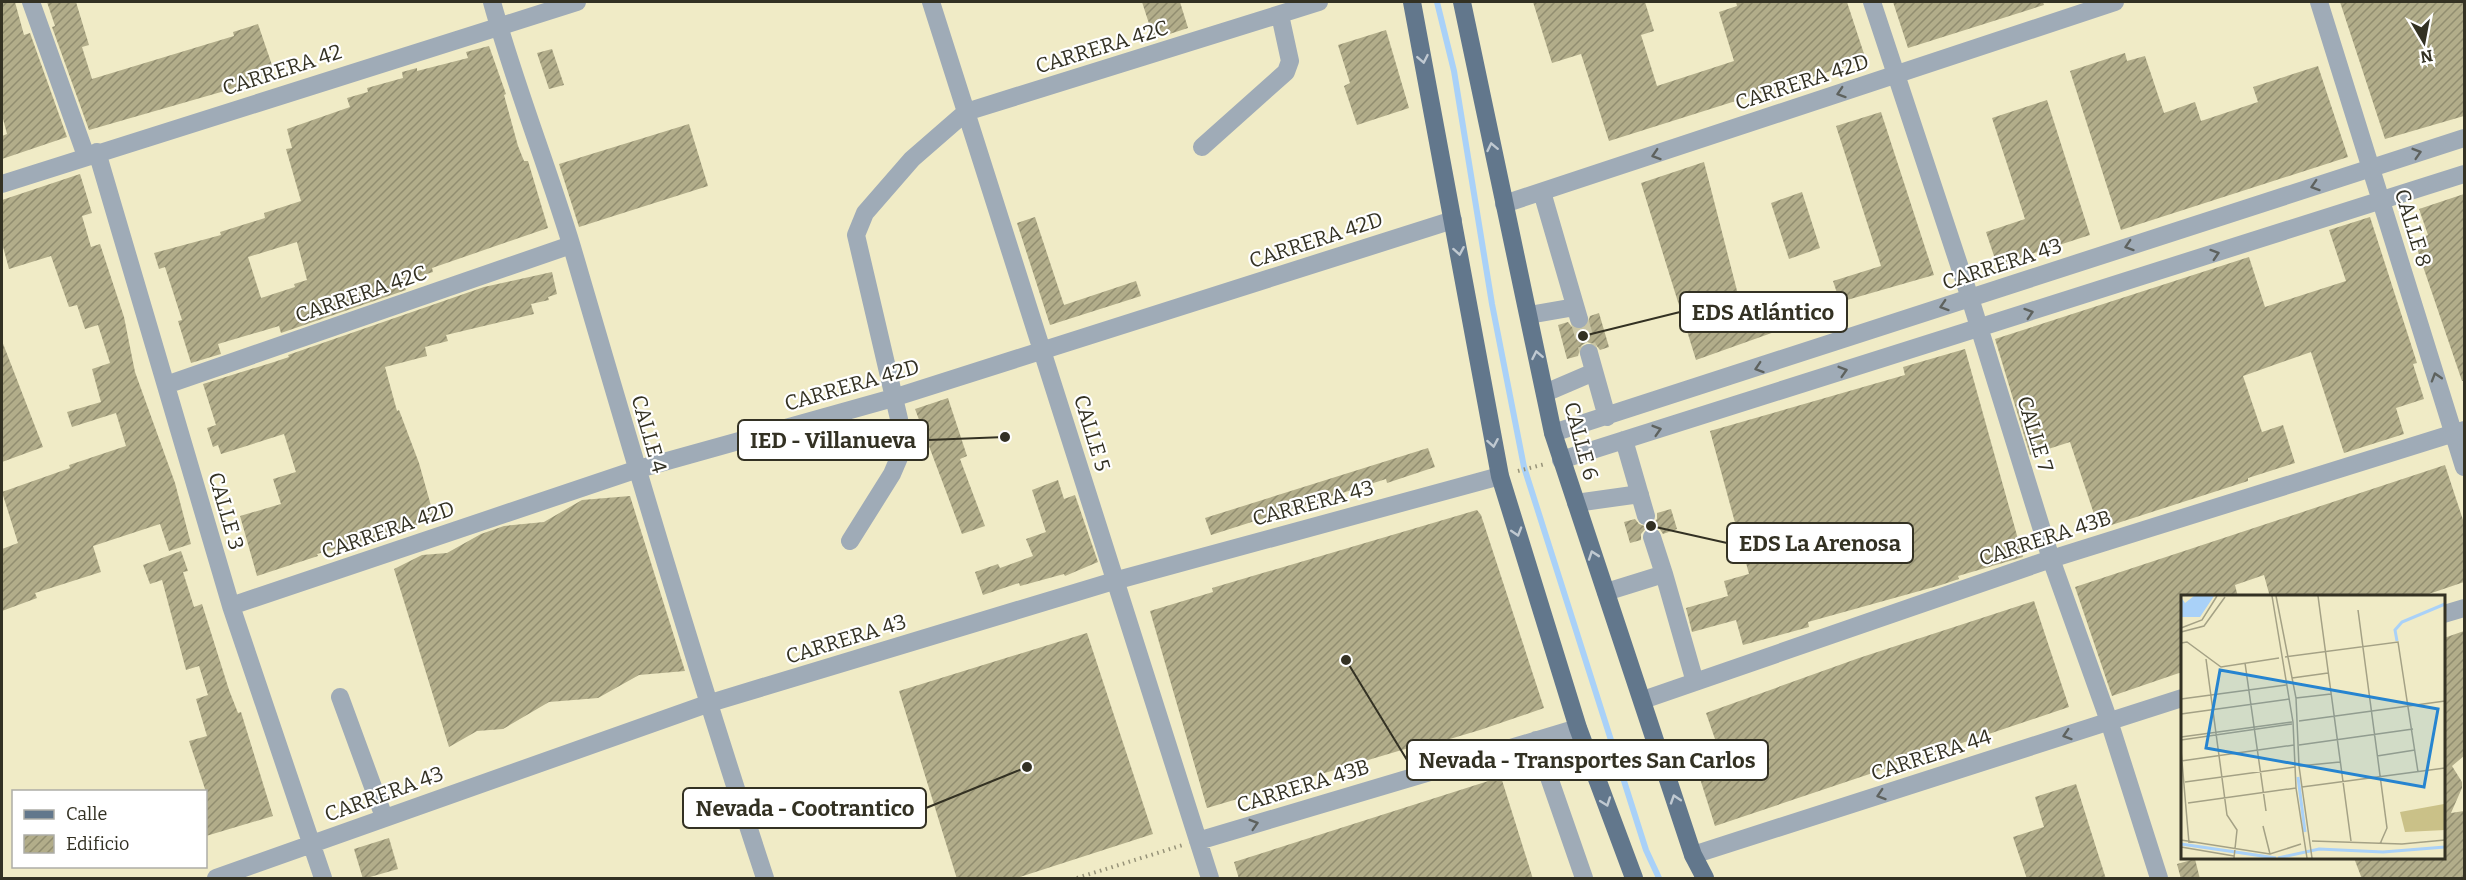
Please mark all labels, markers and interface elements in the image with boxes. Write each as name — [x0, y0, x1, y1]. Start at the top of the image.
north arrow — [2394, 12, 2454, 72]
street label: CARRERA 42C — [1032, 14, 1172, 80]
street label: CARRERA 42 — [219, 38, 345, 102]
text: N — [2419, 46, 2434, 67]
street label: CARRERA 42D — [1732, 48, 1872, 116]
one-way arrow — [1416, 54, 1429, 64]
one-way arrow — [1836, 86, 1847, 98]
one-way arrow — [1486, 142, 1499, 152]
one-way arrow — [1651, 147, 1662, 160]
one-way arrow — [2411, 148, 2422, 160]
one-way arrow — [2310, 179, 2321, 191]
street label: CALLE 8 — [2389, 186, 2437, 270]
street label: CARRERA 42D — [1246, 206, 1386, 274]
street label: CARRERA 43 — [1939, 232, 2065, 296]
one-way arrow — [2124, 239, 2135, 251]
one-way arrow — [1452, 245, 1465, 255]
one-way arrow — [2209, 249, 2220, 261]
street label: CARRERA 42C — [292, 259, 430, 329]
callout: EDS Atlántico — [1680, 292, 1847, 332]
text: EDS Atlántico — [1692, 299, 1835, 326]
one-way arrow — [1939, 299, 1950, 312]
one-way arrow — [2023, 308, 2034, 320]
one-way arrow — [1531, 351, 1544, 361]
street label: CARRERA 42D — [782, 353, 922, 417]
one-way arrow — [1754, 360, 1765, 373]
one-way arrow — [1837, 366, 1848, 379]
one-way arrow — [2431, 372, 2443, 383]
street label: CALLE 4 — [626, 392, 672, 476]
street label: CALLE 5 — [1068, 392, 1116, 474]
street label: CALLE 7 — [2011, 393, 2059, 476]
street label: CALLE 6 — [1558, 399, 1604, 483]
callout: IED - Villanueva — [738, 420, 928, 460]
one-way arrow — [1651, 425, 1662, 437]
text: IED - Villanueva — [750, 427, 917, 454]
one-way arrow — [1487, 438, 1499, 447]
street label: CALLE 3 — [203, 469, 249, 553]
street label: CARRERA 43 — [1249, 474, 1377, 532]
street label: CARRERA 42D — [318, 495, 458, 565]
street label: CARRERA 43B — [1976, 504, 2114, 572]
callout: EDS La Arenosa — [1727, 523, 1913, 563]
one-way arrow — [1510, 526, 1522, 537]
text: EDS La Arenosa — [1739, 530, 1902, 557]
one-way arrow — [1588, 550, 1601, 561]
inset map — [2181, 595, 2445, 859]
street label: CARRERA 43 — [783, 608, 909, 670]
street label: CARRERA 44 — [1868, 723, 1994, 787]
one-way arrow — [2062, 728, 2073, 740]
callout: Nevada - Transportes San Carlos — [1407, 740, 1768, 780]
text: Nevada - Transportes San Carlos — [1418, 747, 1756, 774]
street label: CARRERA 43B — [1233, 753, 1373, 819]
street label: CARRERA 43 — [321, 760, 447, 828]
callout: Nevada - Cootrantico — [683, 788, 926, 828]
one-way arrow — [1876, 788, 1887, 800]
legend — [12, 790, 207, 868]
one-way arrow — [1670, 794, 1683, 805]
text: Nevada - Cootrantico — [696, 795, 915, 822]
one-way arrow — [1598, 796, 1611, 807]
text: Calle — [66, 803, 107, 825]
one-way arrow — [1248, 819, 1259, 831]
text: Edificio — [66, 833, 129, 855]

